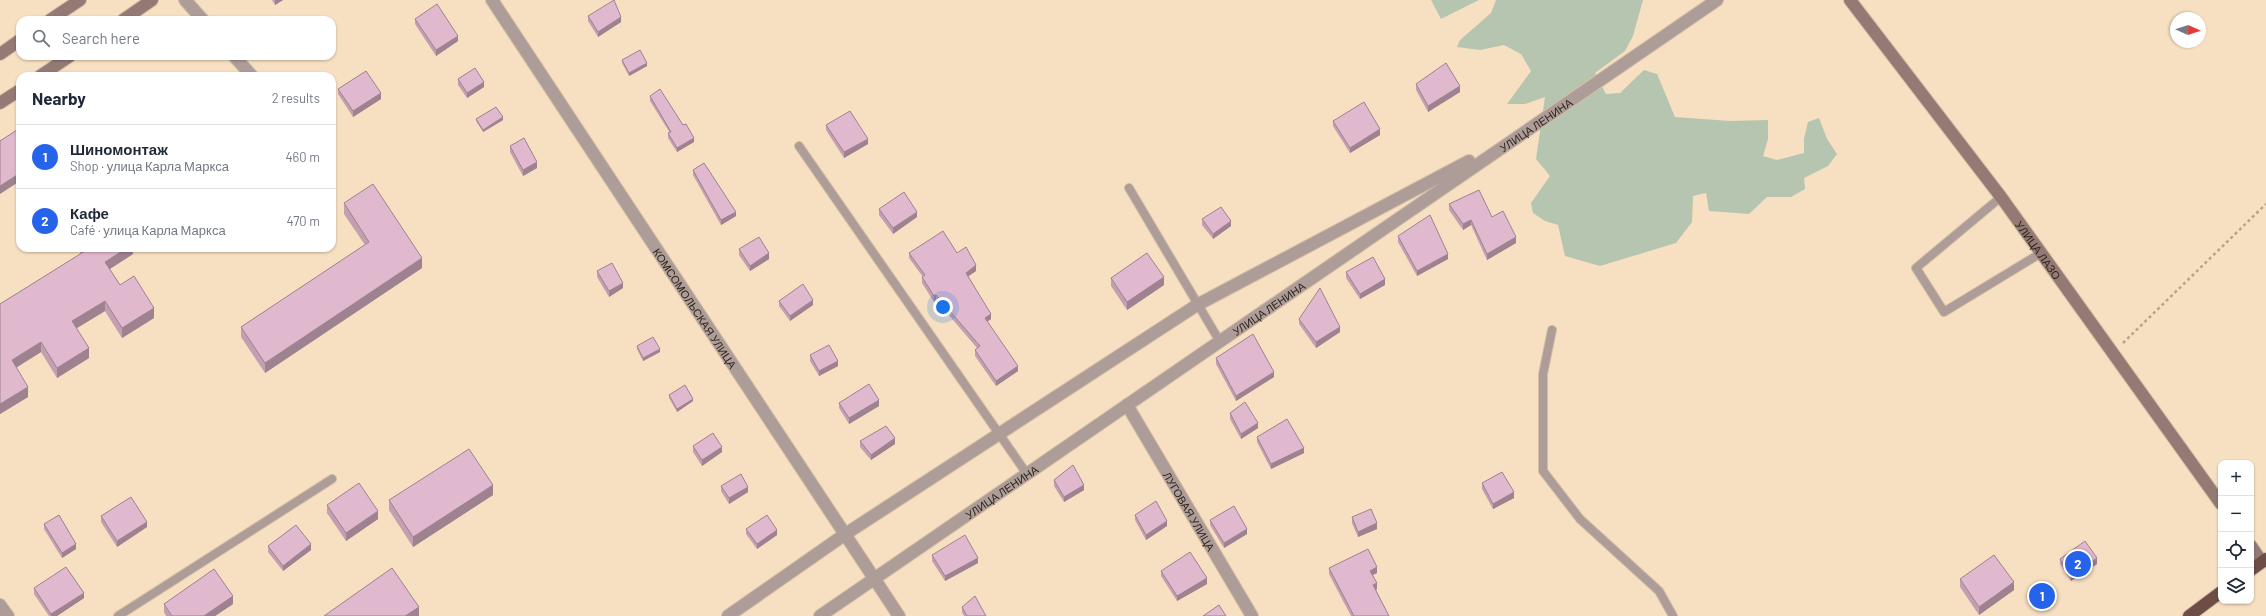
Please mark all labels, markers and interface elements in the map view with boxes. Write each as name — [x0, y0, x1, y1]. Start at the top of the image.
north arrow — [2170, 12, 2206, 48]
search box — [16, 16, 336, 60]
icon: search — [30, 27, 52, 49]
text: Search here — [62, 29, 140, 47]
text: Nearby — [32, 88, 86, 108]
text: 2 results — [272, 90, 320, 106]
street label: УЛИЦА ЛЕНИНА — [1497, 95, 1575, 154]
text: Шиномонтаж — [70, 140, 168, 158]
text: 1 — [43, 149, 47, 165]
text: 460 m — [285, 149, 320, 165]
text: Shop · улица Карла Маркса — [70, 158, 229, 174]
text: Кафе — [70, 204, 109, 222]
text: 2 — [41, 213, 49, 229]
text: 470 m — [286, 213, 320, 229]
street label: УЛИЦА ЛАЗО — [2013, 218, 2064, 282]
text: Café · улица Карла Маркса — [70, 222, 226, 238]
street label: КОМСОМОЛЬСКАЯ УЛИЦА — [651, 245, 740, 371]
street label: УЛИЦА ЛЕНИНА — [1230, 278, 1308, 338]
your location — [933, 297, 953, 317]
map controls — [2218, 460, 2254, 604]
button: + — [2218, 460, 2254, 496]
street label: УЛИЦА ЛЕНИНА — [963, 462, 1041, 521]
street label: ЛУГОВАЯ УЛИЦА — [1161, 469, 1219, 553]
button: − — [2218, 496, 2254, 532]
button: locate — [2218, 532, 2254, 568]
pin: 2 — [2065, 549, 2091, 579]
button: layers — [2218, 568, 2254, 604]
pin: 1 — [2029, 581, 2055, 611]

